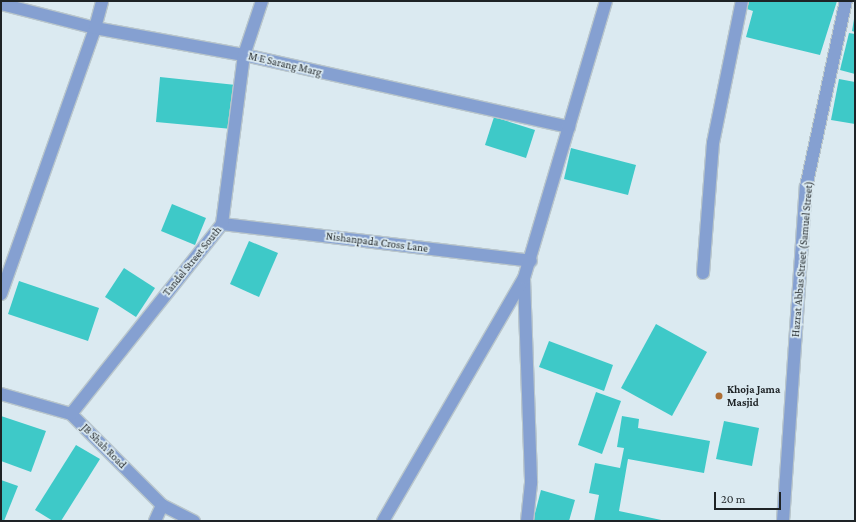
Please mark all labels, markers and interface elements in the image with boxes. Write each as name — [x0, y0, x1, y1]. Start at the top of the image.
street label: M E Sarang Marg — [247, 49, 323, 79]
street label: Hazrat Abbas Street (Samuel Street) — [789, 180, 815, 338]
street label: Tandel Street South — [160, 223, 224, 299]
street label: Nishanpada Cross Lane — [325, 229, 429, 255]
place label: Khoja Jama Masjid — [727, 383, 780, 409]
marker: Khoja Jama Masjid — [714, 391, 724, 401]
street label: JB Shah Road — [79, 421, 129, 471]
scale bar — [716, 484, 783, 510]
text: 20 m — [721, 492, 745, 506]

